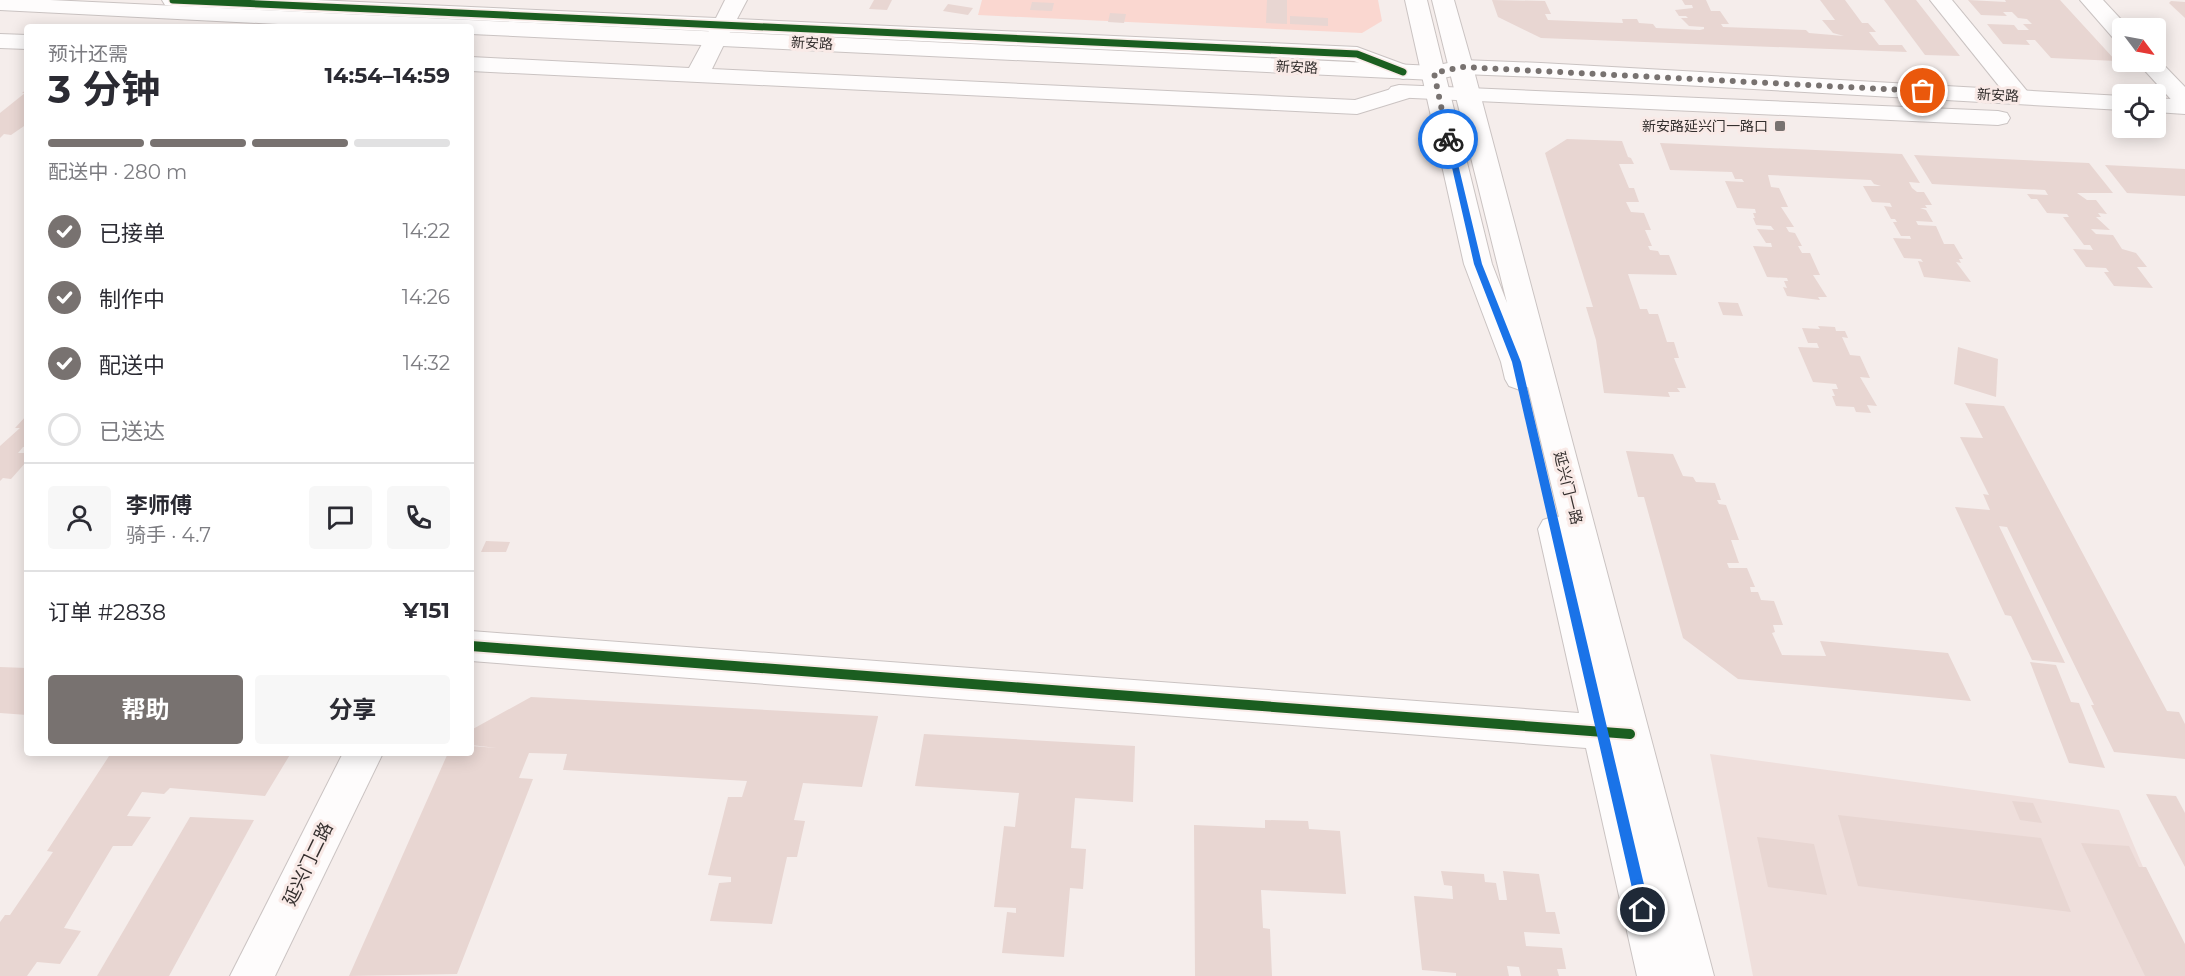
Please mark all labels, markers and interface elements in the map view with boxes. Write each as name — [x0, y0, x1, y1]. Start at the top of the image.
north arrow — [2112, 18, 2166, 72]
map controls — [2112, 18, 2166, 138]
street label: 新安路 — [791, 33, 833, 53]
text: 预计还需 — [48, 42, 128, 66]
street label: 新安路 — [1276, 57, 1318, 77]
text: 14:54–14:59 — [324, 62, 450, 89]
text: 3 分钟 — [48, 65, 160, 113]
pin — [1897, 65, 1948, 116]
icon: bag — [1906, 74, 1939, 107]
button: locate — [2112, 84, 2166, 138]
street label: 新安路 — [1977, 85, 2019, 105]
courier — [1418, 109, 1478, 169]
place label: 新安路延兴门一路口 — [1642, 117, 1768, 135]
marker: 新安路延兴门一路口 — [1773, 119, 1787, 133]
icon: bike — [1432, 123, 1465, 156]
text: 配送中 · 280 m — [48, 160, 187, 184]
icon: check — [48, 215, 81, 248]
text: 14:22 — [402, 219, 450, 243]
text: 已接单 — [99, 220, 165, 247]
icon: check — [48, 281, 81, 314]
text: 14:26 — [402, 285, 450, 309]
text: 制作中 — [99, 286, 165, 313]
icon: check — [48, 347, 81, 380]
text: 14:32 — [403, 351, 450, 375]
text: 配送中 — [99, 352, 165, 379]
text: 已送达 — [99, 418, 165, 445]
street label: 延兴门一路 — [1550, 449, 1587, 527]
button: person — [48, 486, 111, 549]
button: chat — [309, 486, 372, 549]
button: phone — [387, 486, 450, 549]
text: 李师傅 — [126, 492, 192, 519]
text: 骑手 · 4.7 — [126, 523, 211, 547]
text: ¥151 — [403, 597, 450, 624]
text: 订单 #2838 — [48, 599, 166, 626]
button: 帮助 — [48, 675, 243, 744]
button: 分享 — [255, 675, 450, 744]
street label: 延兴门二路 — [278, 819, 338, 909]
pin — [1617, 884, 1668, 935]
icon: home — [1626, 893, 1659, 926]

